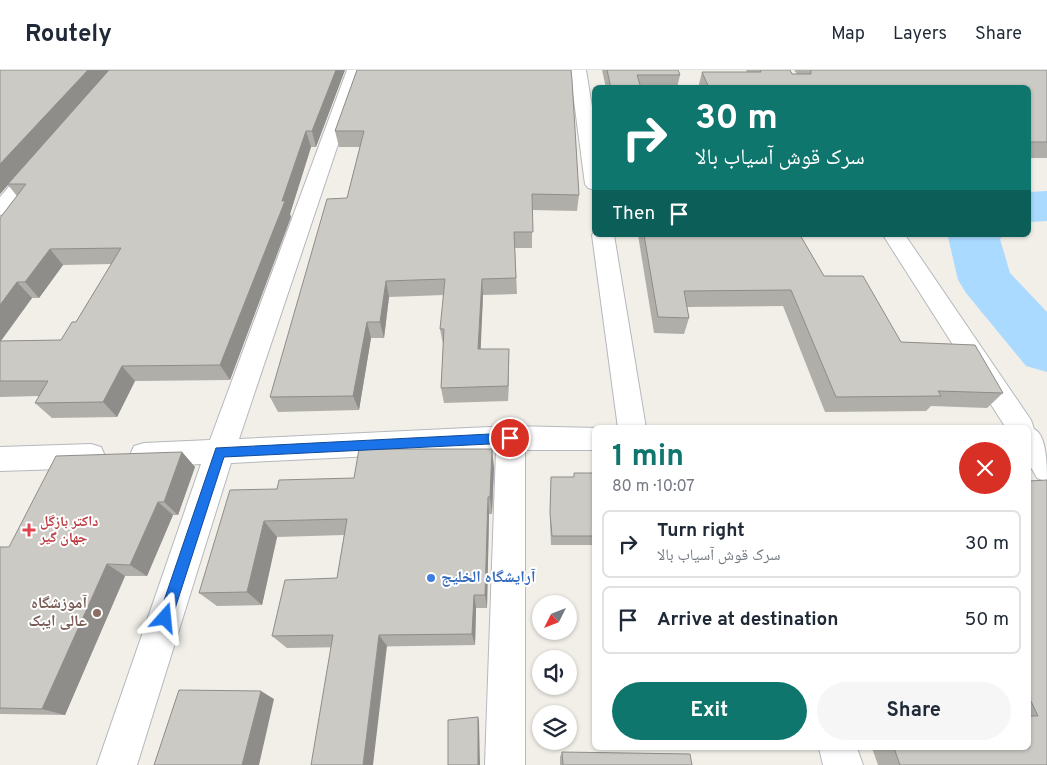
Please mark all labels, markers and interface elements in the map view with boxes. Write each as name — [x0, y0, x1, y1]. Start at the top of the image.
text: Routely — [25, 20, 112, 50]
text: Map — [831, 23, 865, 46]
text: Layers — [893, 23, 947, 46]
text: Share — [975, 23, 1022, 46]
text: 30 m — [695, 97, 778, 141]
icon: right — [612, 105, 677, 170]
text: سرک قوش آسیاب بالا — [695, 145, 865, 172]
icon: arrive — [665, 200, 693, 228]
text: Then — [612, 202, 655, 226]
pin — [489, 417, 531, 459]
icon: arrive — [496, 424, 524, 452]
text: 1 min — [612, 439, 684, 476]
button: close — [959, 442, 1011, 494]
text: 80 m · 10:07 — [612, 477, 695, 497]
place label: داکتر بازگل جهان گیر — [39, 514, 98, 547]
text: Turn right — [657, 519, 745, 543]
marker: داکتر بازگل جهان گیر — [22, 523, 36, 537]
icon: right — [614, 530, 642, 558]
text: 30 m — [965, 532, 1009, 556]
text: سرک قوش آسیاب بالا — [657, 546, 780, 566]
place label: آرایشگاه الخلیج — [441, 568, 536, 588]
marker: آرایشگاه الخلیج — [425, 572, 437, 584]
position arrow — [138, 591, 190, 643]
place label: آموزشگاه عالی ایبک — [29, 594, 88, 632]
north arrow — [532, 595, 578, 640]
map controls — [532, 595, 577, 750]
icon: arrive — [614, 606, 642, 634]
marker: آموزشگاه عالی ایبک — [91, 607, 103, 619]
text: Arrive at destination — [657, 608, 838, 632]
text: 50 m — [964, 608, 1009, 632]
button: sound — [532, 650, 577, 695]
button: Exit — [612, 682, 807, 740]
button: Share — [817, 682, 1011, 740]
button: layers — [532, 705, 577, 750]

